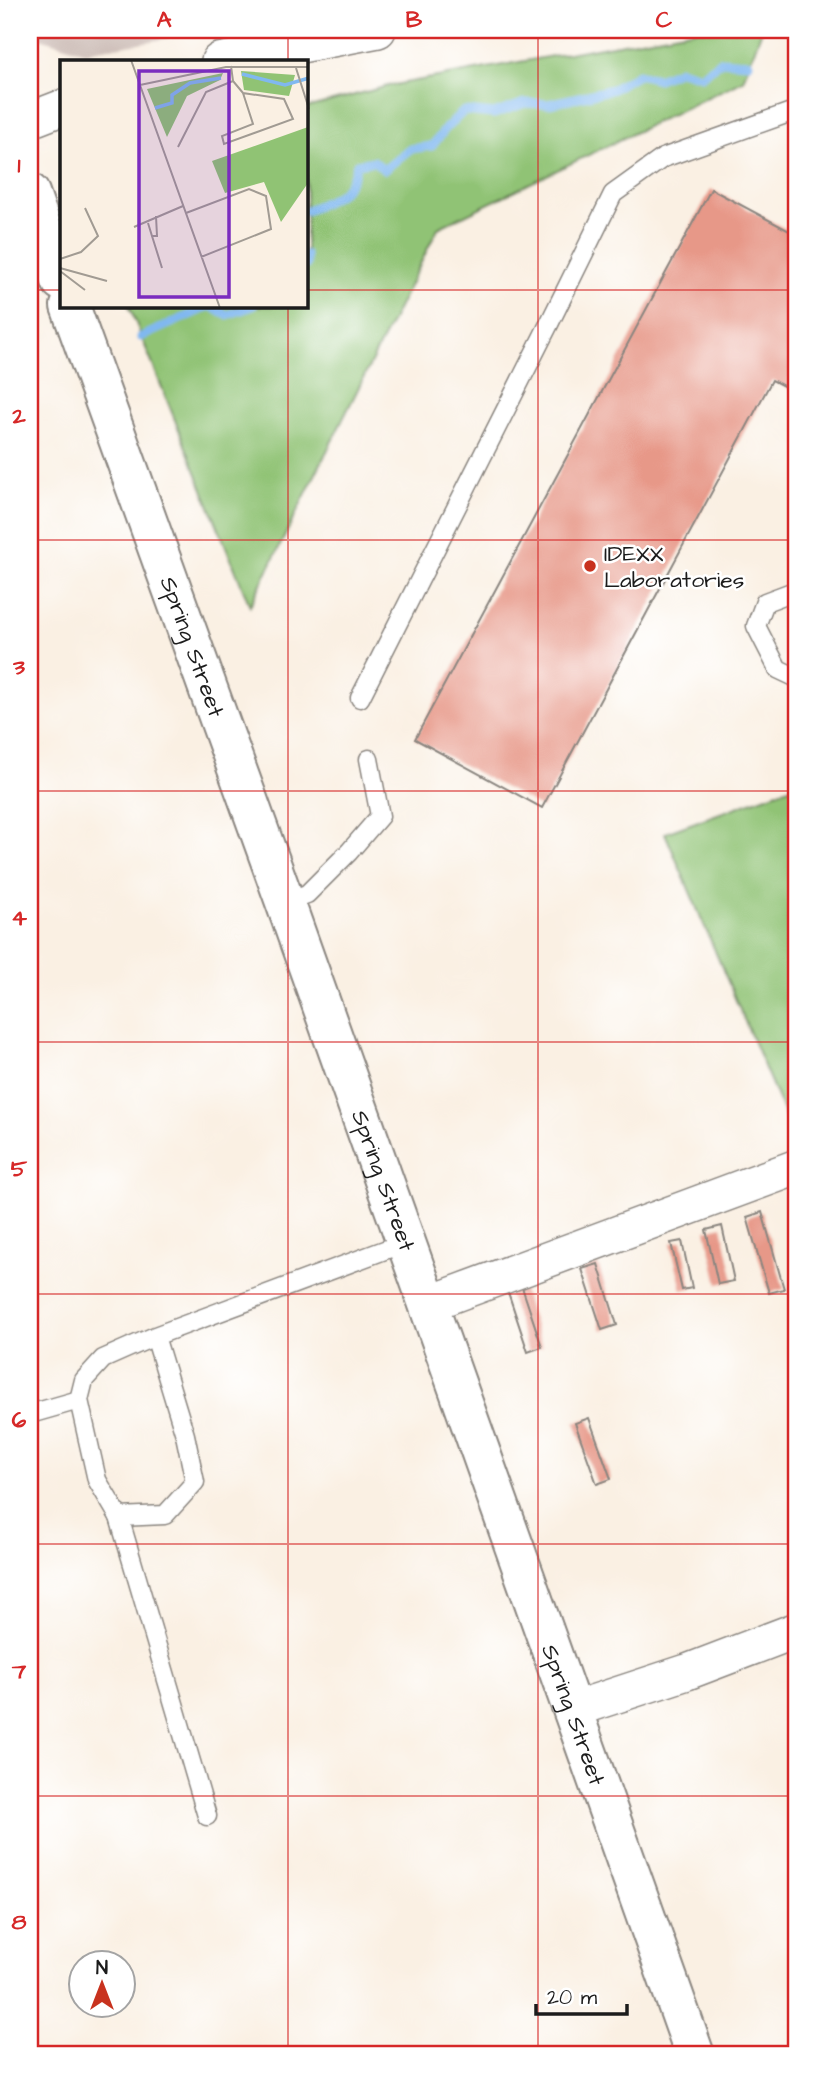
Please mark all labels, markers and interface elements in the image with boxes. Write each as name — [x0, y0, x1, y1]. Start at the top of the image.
text: A — [157, 4, 172, 36]
text: B — [406, 4, 423, 36]
text: C — [656, 4, 673, 36]
inset map — [60, 60, 308, 308]
text: 1 — [18, 149, 21, 181]
text: 2 — [11, 400, 26, 432]
place label: IDEXX Laboratories — [604, 538, 744, 596]
marker: IDEXX Laboratories — [582, 558, 598, 574]
street label: Spring Street — [152, 572, 232, 722]
text: 3 — [12, 651, 25, 683]
text: 4 — [11, 902, 27, 934]
street label: Spring Street — [343, 1106, 423, 1256]
text: 5 — [11, 1153, 28, 1185]
text: 6 — [12, 1404, 27, 1436]
street label: Spring Street — [533, 1640, 613, 1790]
text: 7 — [11, 1655, 27, 1687]
text: 8 — [12, 1906, 27, 1938]
north arrow — [66, 1948, 136, 2018]
text: N — [96, 1955, 108, 1982]
scale bar — [536, 1973, 628, 2017]
text: 20 m — [547, 1983, 598, 2012]

